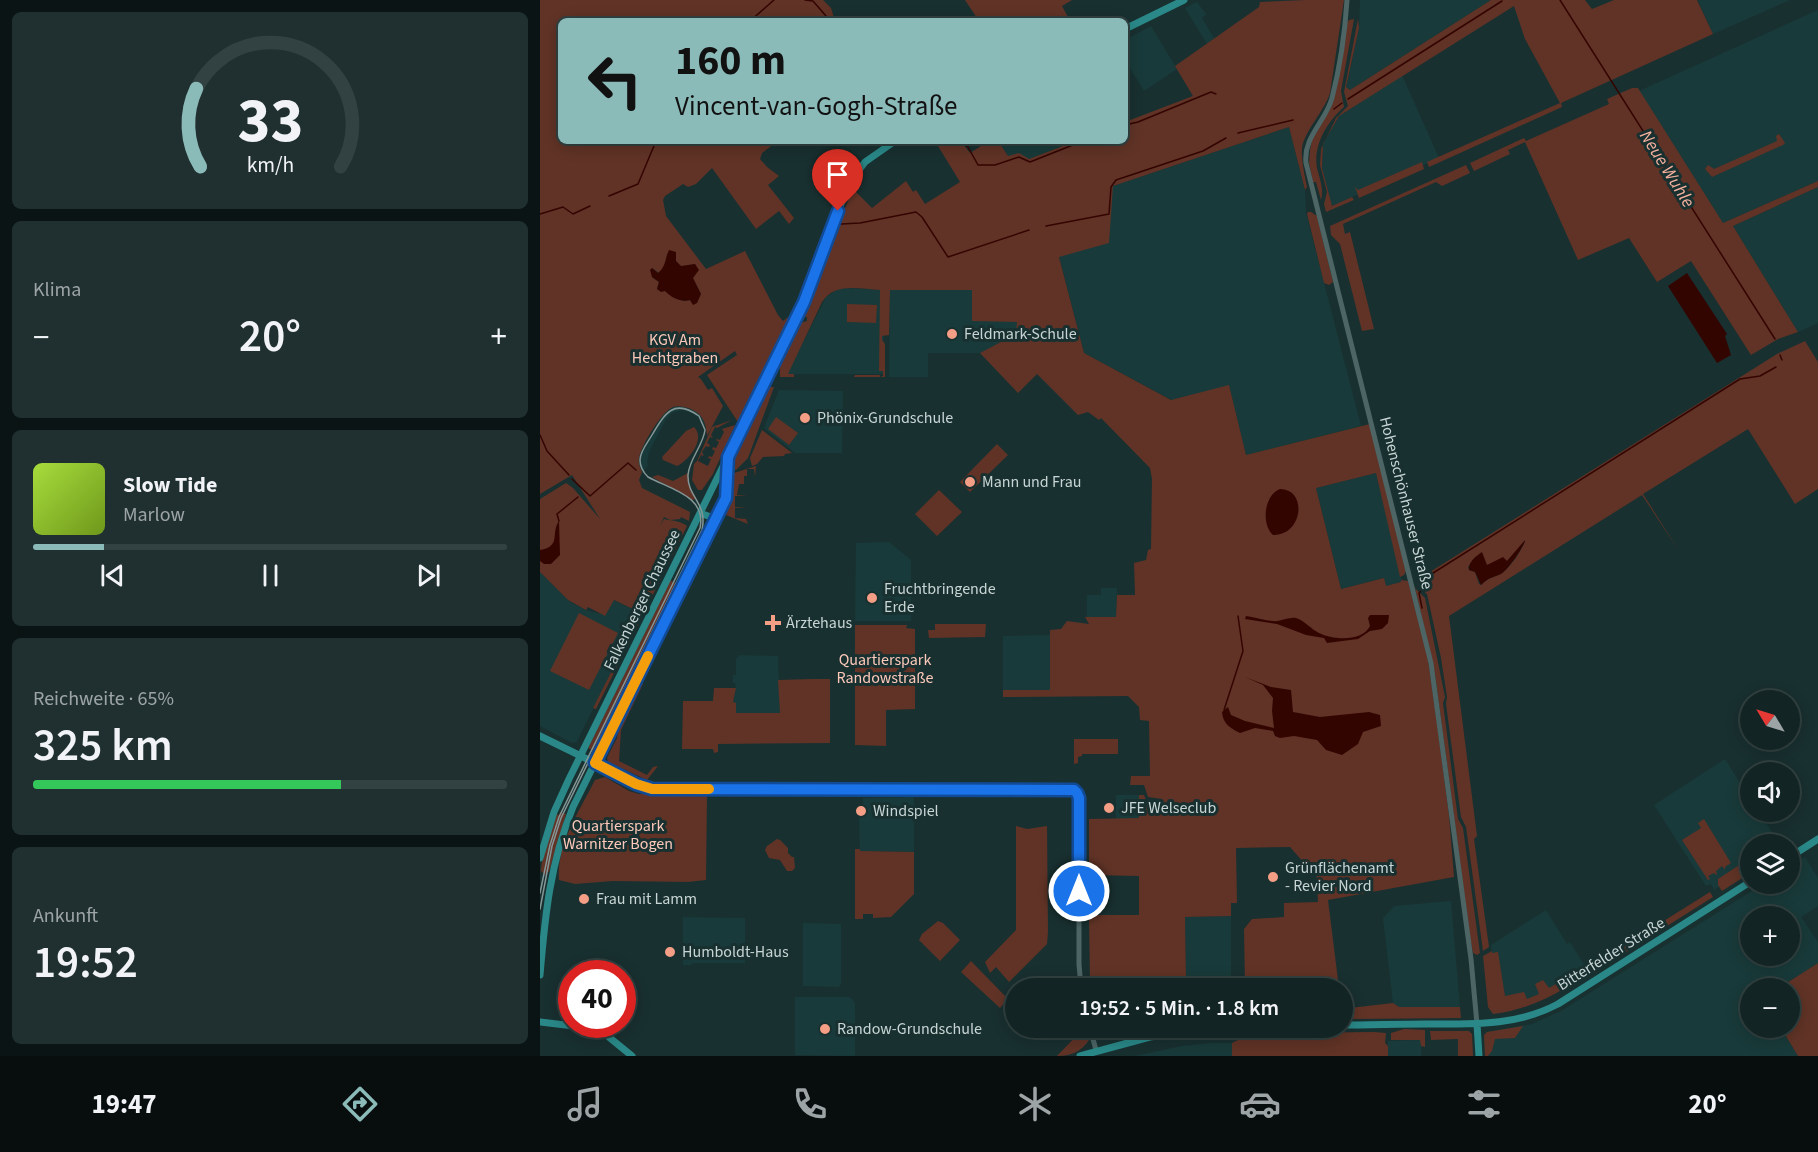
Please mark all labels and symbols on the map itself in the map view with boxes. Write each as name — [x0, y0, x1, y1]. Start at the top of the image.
water label: Neue Wuhle — [1633, 126, 1701, 213]
pin — [812, 149, 863, 211]
place label: Feldmark-Schule — [964, 323, 1077, 345]
marker: Feldmark-Schule — [945, 327, 959, 341]
park label: KGV Am Hechtgraben — [632, 329, 718, 369]
place label: Phönix-Grundschule — [817, 407, 953, 429]
marker: Phönix-Grundschule — [798, 411, 812, 425]
street label: Hohenschönhauser Straße — [1374, 414, 1438, 592]
place label: Mann und Frau — [982, 471, 1081, 493]
marker: Mann und Frau — [963, 475, 977, 489]
street label: Falkenberger Chaussee — [598, 526, 686, 674]
place label: Fruchtbringende Erde — [884, 578, 996, 618]
marker: Fruchtbringende Erde — [865, 591, 879, 605]
place label: Ärztehaus — [786, 612, 853, 634]
marker: Ärztehaus — [764, 614, 782, 632]
park label: Quartierspark Randowstraße — [836, 649, 934, 689]
north arrow — [1740, 690, 1800, 750]
place label: JFE Welseclub — [1121, 797, 1217, 819]
place label: Windspiel — [873, 800, 939, 822]
marker: JFE Welseclub — [1102, 801, 1116, 815]
marker: Windspiel — [854, 804, 868, 818]
park label: Quartierspark Warnitzer Bogen — [563, 815, 673, 855]
place label: Grünflächenamt - Revier Nord — [1285, 857, 1395, 897]
position arrow — [1047, 859, 1111, 923]
marker: Grünflächenamt - Revier Nord — [1266, 870, 1280, 884]
place label: Frau mit Lamm — [596, 888, 697, 910]
marker: Frau mit Lamm — [577, 892, 591, 906]
street label: Bitterfelder Straße — [1553, 912, 1669, 996]
place label: Humboldt-Haus — [682, 941, 789, 963]
marker: Humboldt-Haus — [663, 945, 677, 959]
speed limit sign: 40 — [558, 960, 636, 1038]
place label: Randow-Grundschule — [837, 1018, 982, 1040]
marker: Randow-Grundschule — [818, 1022, 832, 1036]

